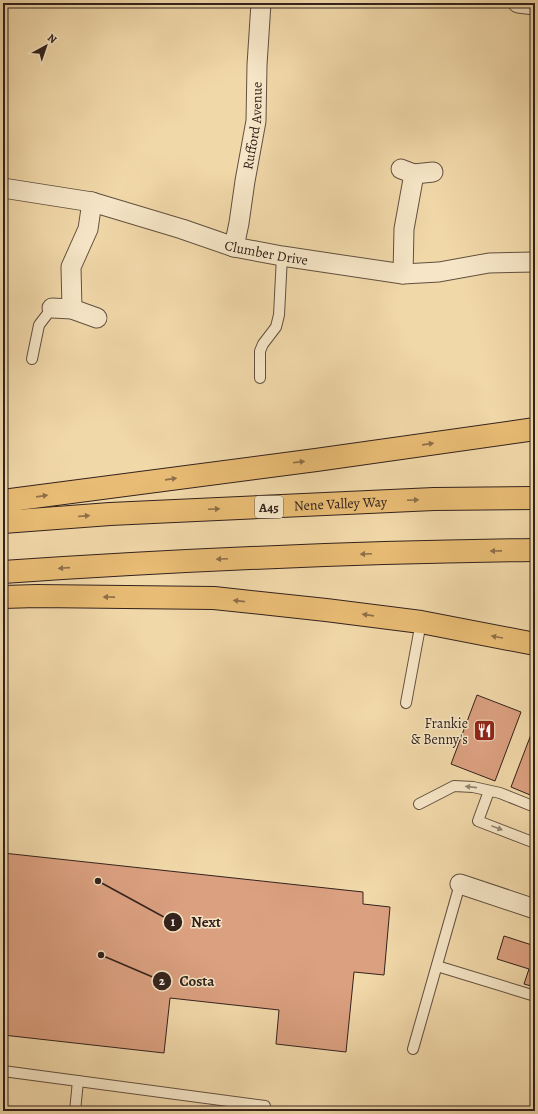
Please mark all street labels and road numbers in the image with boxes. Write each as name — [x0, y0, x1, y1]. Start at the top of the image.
street label: Rufford Avenue — [238, 81, 267, 171]
street label: Clumber Drive — [222, 235, 309, 270]
street label: Nene Valley Way — [293, 492, 388, 515]
road number: A45 — [255, 496, 283, 518]

